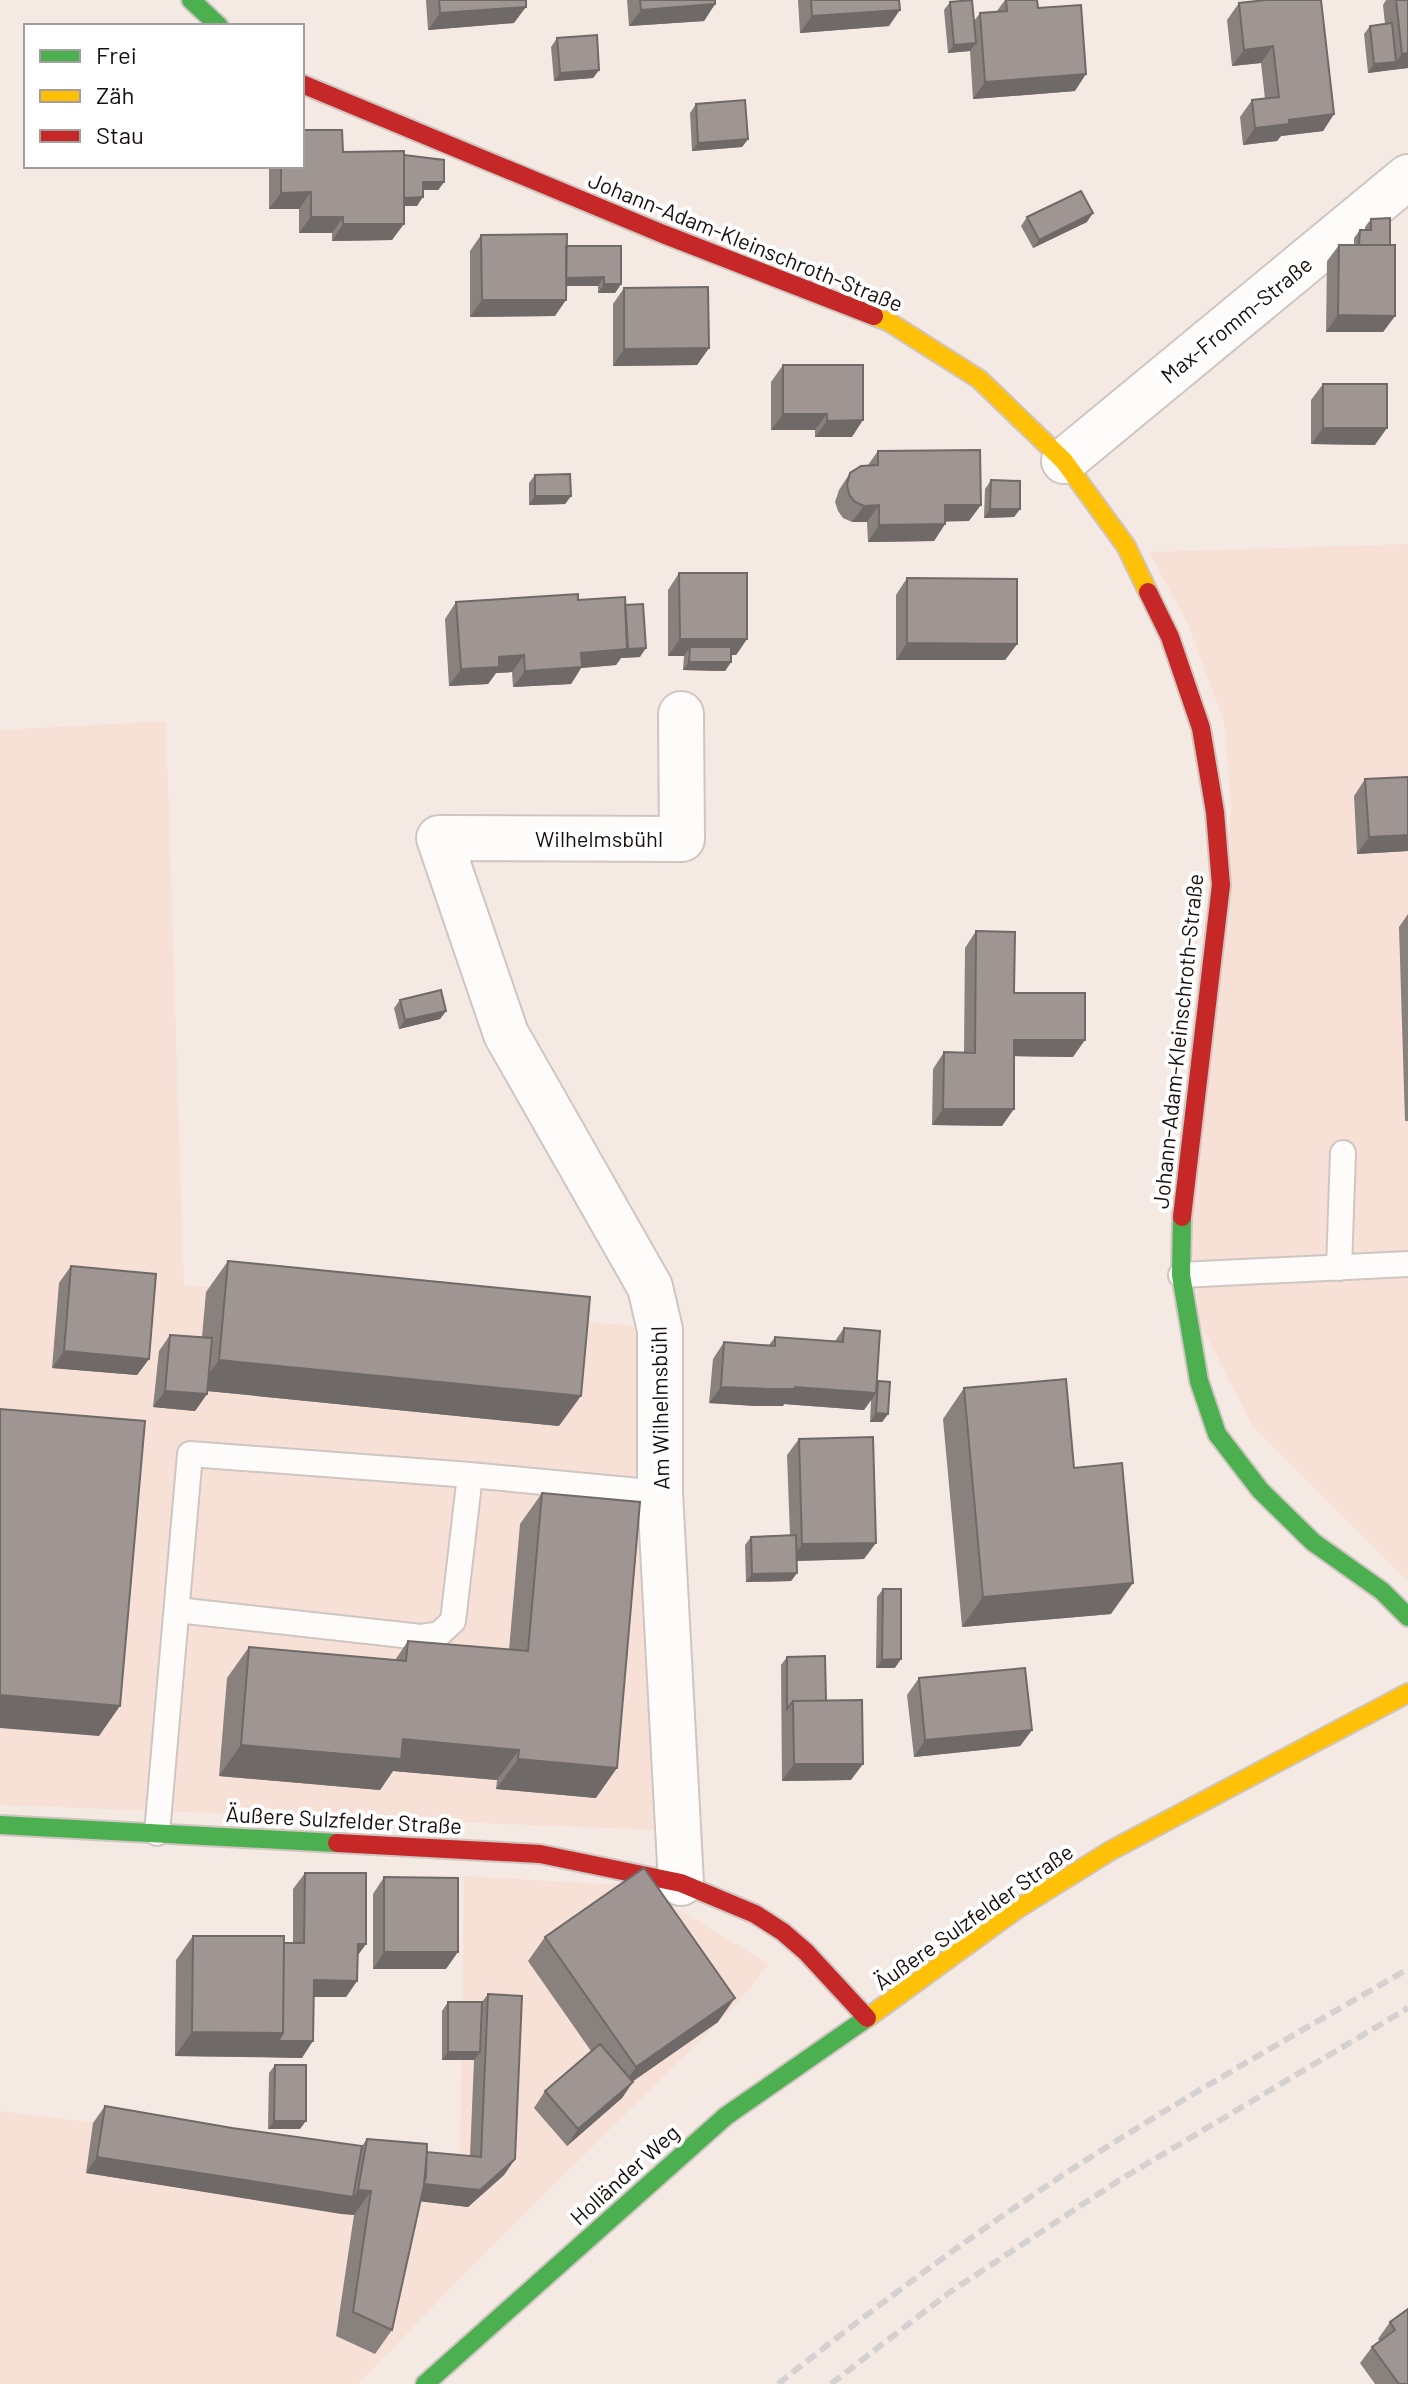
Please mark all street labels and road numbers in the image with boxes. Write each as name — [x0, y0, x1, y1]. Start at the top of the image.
street label: Johann-Adam-Kleinschroth-Straße — [585, 166, 907, 316]
street label: Max-Fromm-Straße — [1155, 250, 1317, 388]
street label: Wilhelmsbühl — [535, 825, 663, 851]
street label: Johann-Adam-Kleinschroth-Straße — [1146, 872, 1208, 1210]
street label: Am Wilhelmsbühl — [645, 1326, 673, 1490]
street label: Äußere Sulzfelder Straße — [225, 1800, 463, 1838]
street label: Äußere Sulzfelder Straße — [869, 1838, 1077, 1994]
street label: Holländer Weg — [564, 2118, 684, 2230]

